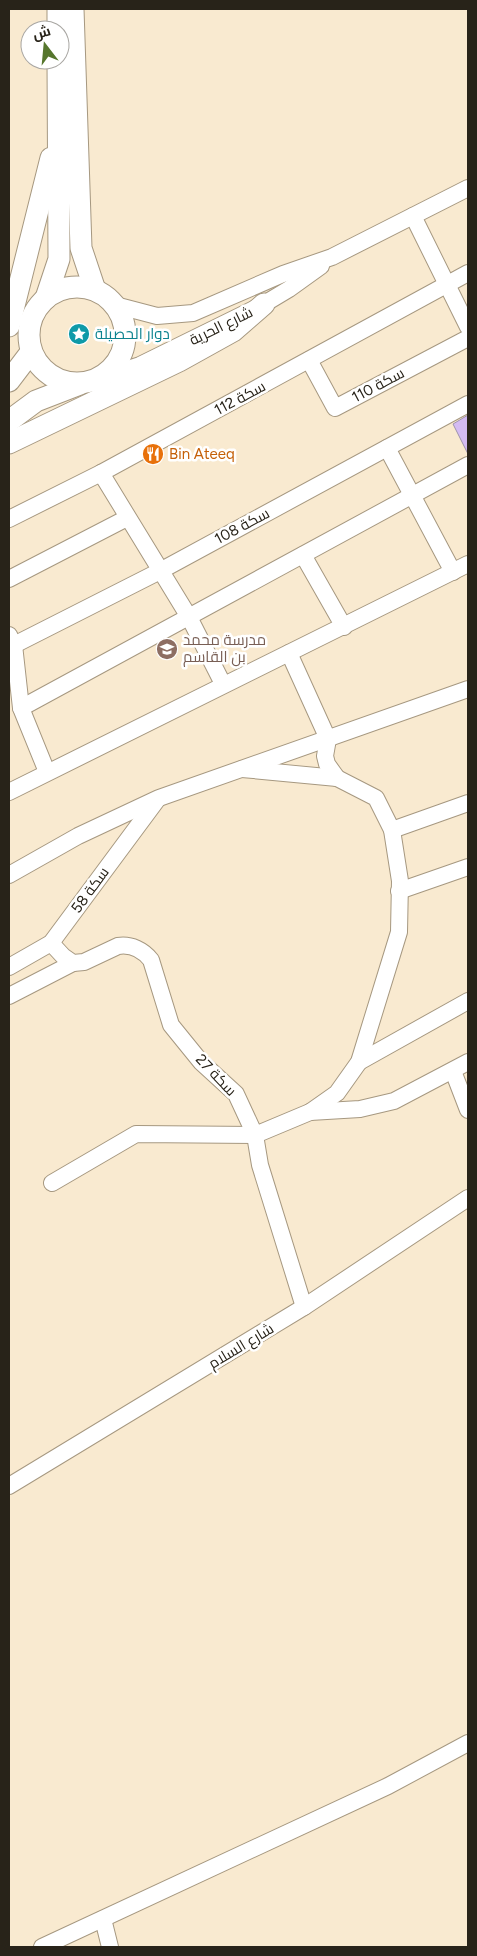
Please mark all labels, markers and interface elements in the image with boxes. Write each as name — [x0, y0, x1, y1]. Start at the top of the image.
north arrow — [20, 20, 70, 70]
text: ش — [31, 22, 53, 44]
street label: شارع الحرية — [186, 303, 257, 351]
place icon: دوار الحصيلة — [67, 322, 91, 346]
place label: دوار الحصيلة — [95, 325, 170, 343]
street label: سكة 110 — [349, 364, 407, 406]
street label: سكة 112 — [211, 377, 269, 419]
restaurant icon: Bin Ateeq — [141, 442, 165, 466]
place label: Bin Ateeq — [169, 445, 235, 463]
street label: سكة 108 — [211, 504, 273, 548]
place label: مدرسة محمد بن القاسم — [183, 631, 266, 667]
school or university icon: مدرسة محمد بن القاسم — [155, 637, 179, 661]
street label: سكة 58 — [67, 863, 113, 917]
street label: سكة 27 — [192, 1050, 240, 1100]
street label: شارع السلام — [205, 1319, 278, 1374]

